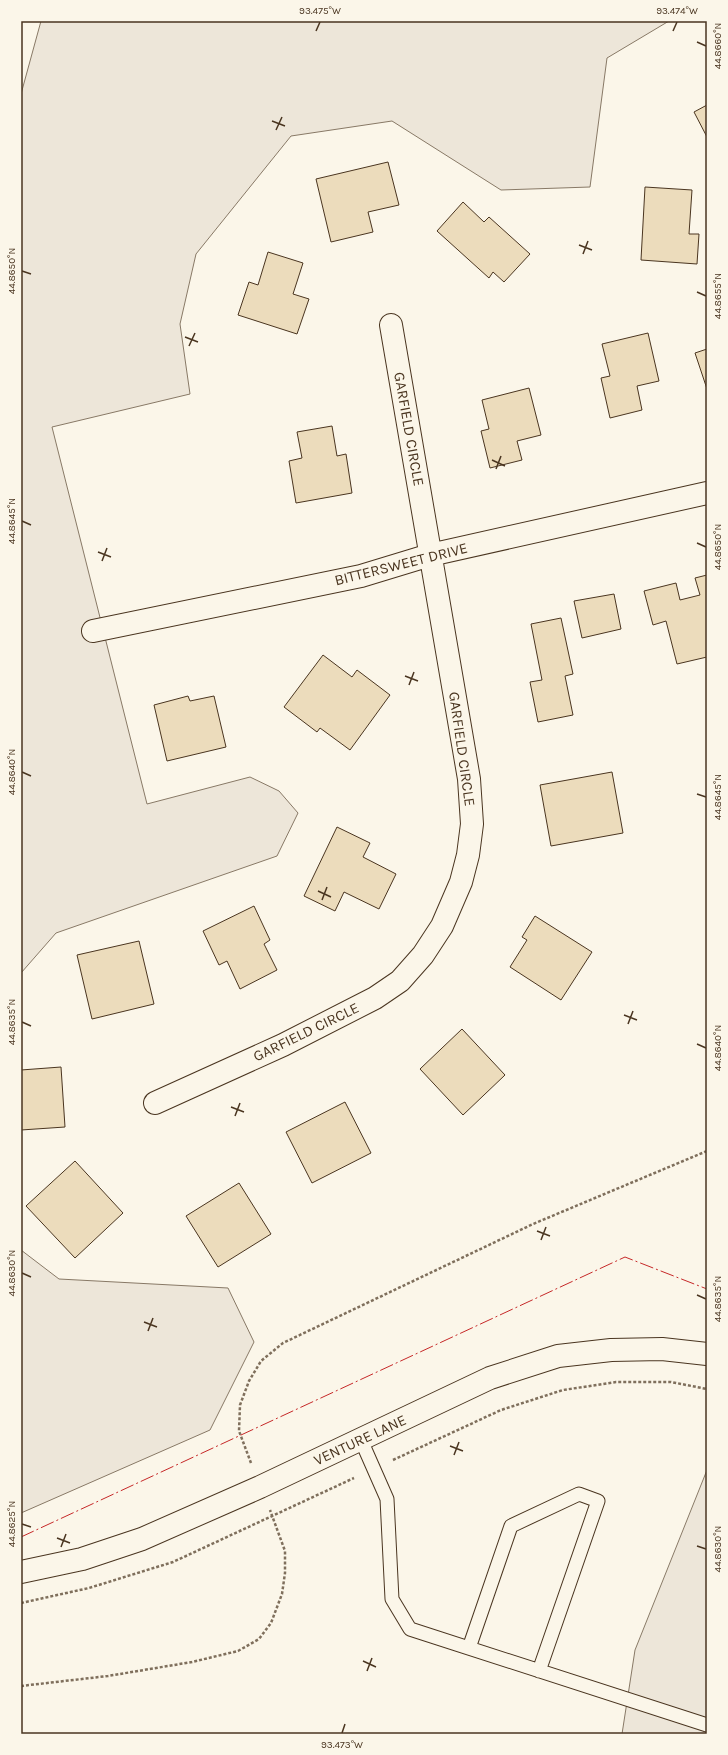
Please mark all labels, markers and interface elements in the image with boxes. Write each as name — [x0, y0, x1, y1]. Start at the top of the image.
text: 93.475°W — [299, 5, 341, 17]
text: 93.474°W — [656, 5, 698, 17]
text: 44.8660°N — [712, 23, 724, 69]
text: 44.8650°N — [6, 248, 18, 294]
text: 44.8655°N — [712, 273, 724, 319]
street label: GARFIELD CIRCLE — [390, 370, 428, 488]
text: 44.8645°N — [6, 498, 18, 544]
text: 44.8650°N — [712, 524, 724, 570]
street label: BITTERSWEET DRIVE — [332, 539, 470, 589]
street label: GARFIELD CIRCLE — [445, 690, 479, 808]
text: 44.8640°N — [6, 749, 18, 795]
text: 44.8645°N — [712, 774, 724, 820]
text: 44.8635°N — [6, 999, 18, 1045]
street label: GARFIELD CIRCLE — [250, 999, 362, 1065]
text: 44.8640°N — [712, 1025, 724, 1071]
text: 44.8630°N — [6, 1250, 18, 1296]
text: 44.8635°N — [712, 1276, 724, 1322]
street label: VENTURE LANE — [311, 1411, 409, 1469]
text: 44.8625°N — [6, 1501, 18, 1547]
text: 44.8630°N — [712, 1526, 724, 1572]
text: 93.473°W — [321, 1739, 363, 1751]

